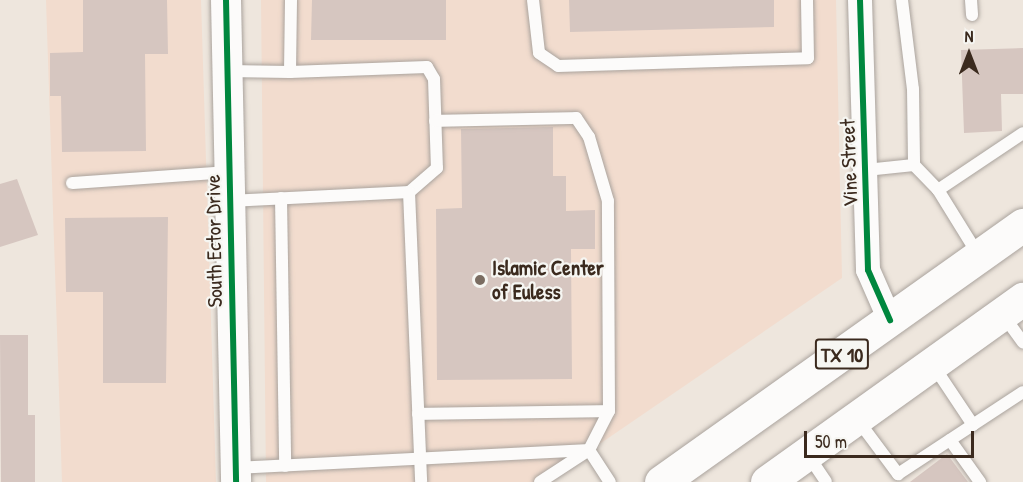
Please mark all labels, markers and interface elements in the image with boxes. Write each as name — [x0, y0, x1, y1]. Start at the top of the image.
north arrow — [939, 24, 999, 84]
text: N — [965, 25, 973, 47]
street label: Vine Street — [835, 119, 863, 207]
street label: South Ector Drive — [200, 174, 228, 308]
place label: Islamic Center of Euless — [492, 255, 604, 305]
marker: Islamic Center of Euless — [473, 273, 487, 287]
road number: TX 10 — [814, 337, 870, 371]
scale bar — [807, 419, 976, 457]
text: 50 m — [815, 429, 847, 454]

